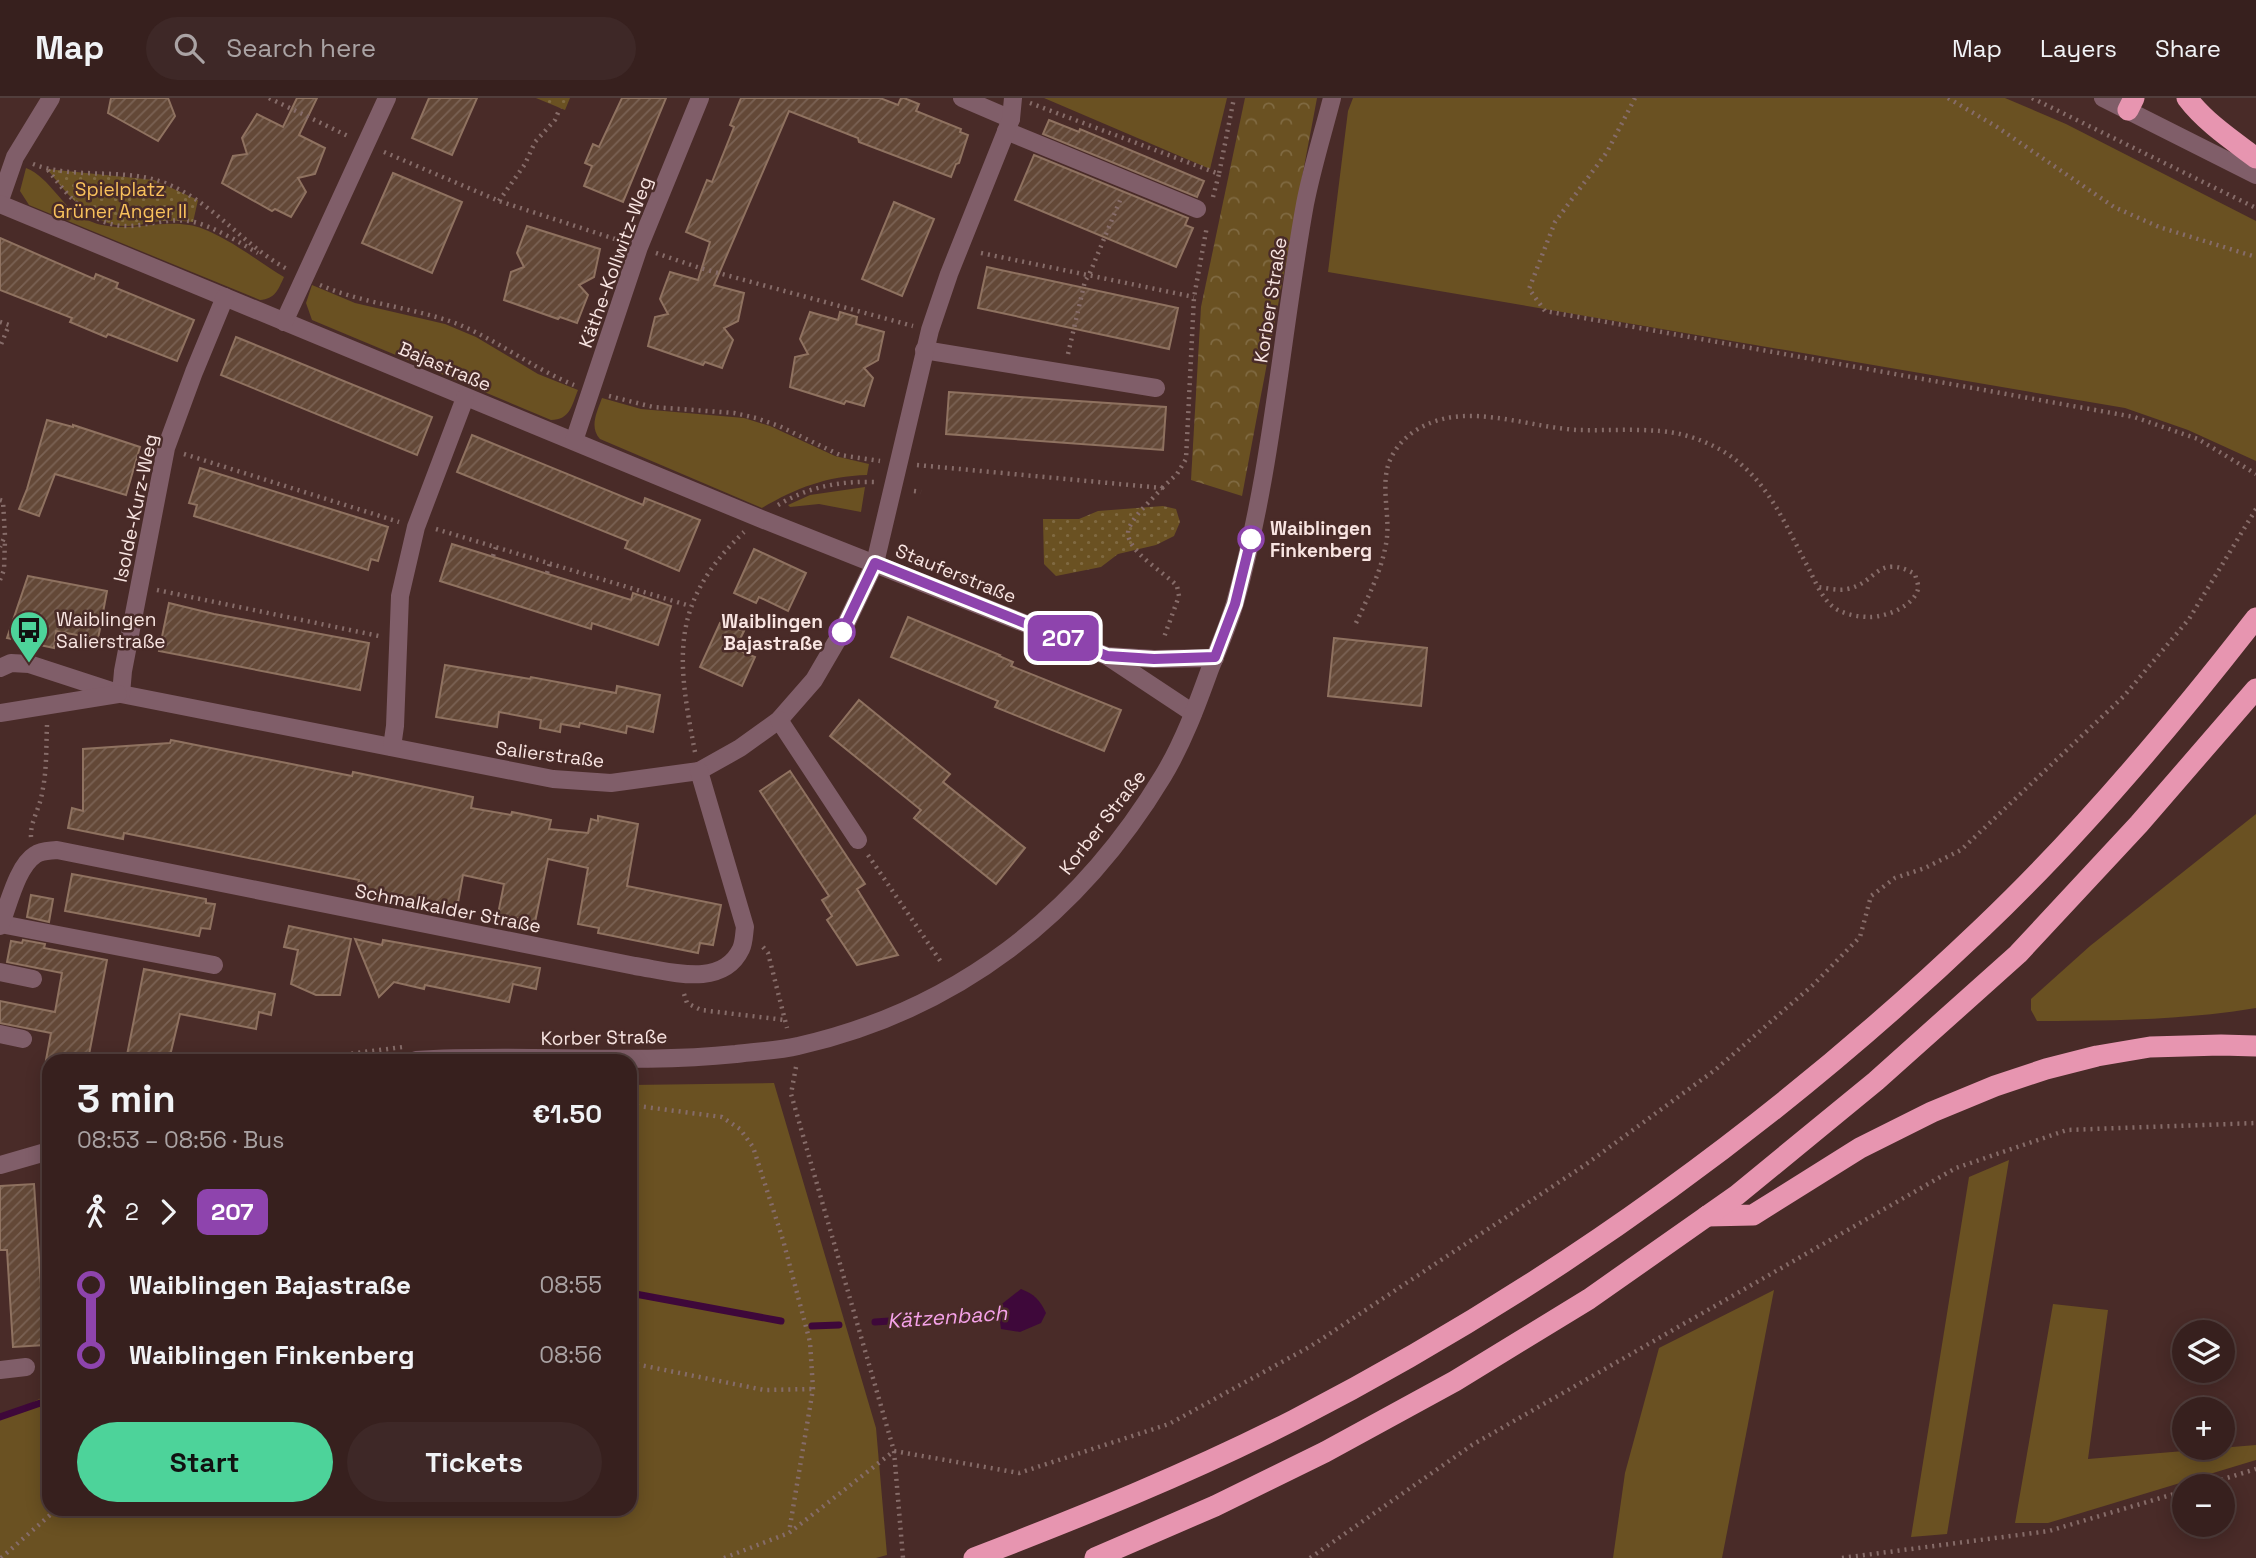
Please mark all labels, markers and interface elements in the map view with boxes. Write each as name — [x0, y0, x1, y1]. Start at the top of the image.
search box — [146, 17, 636, 80]
text: Map — [35, 27, 104, 69]
icon: search — [170, 29, 208, 67]
text: Search here — [226, 31, 376, 65]
text: Map — [1952, 33, 2002, 64]
text: Layers — [2040, 33, 2117, 64]
text: Share — [2155, 33, 2221, 64]
street label: Käthe-Kollwitz-Weg — [573, 173, 658, 351]
park label: Spielplatz Grüner Anger II — [53, 177, 187, 224]
street label: Korber Straße — [1248, 235, 1293, 365]
street label: Bajastraße — [395, 336, 495, 397]
street label: Isolde-Kurz-Weg — [108, 432, 163, 584]
place label: Waiblingen Finkenberg — [1270, 516, 1372, 563]
marker: Waiblingen Finkenberg — [1238, 526, 1264, 552]
street label: Stauferstraße — [892, 538, 1020, 609]
place label: Waiblingen Salierstraße — [56, 607, 166, 654]
bus stop icon: Waiblingen Salierstraße — [8, 609, 50, 664]
place label: Waiblingen Bajastraße — [721, 609, 823, 656]
line badge: 207 — [1023, 615, 1103, 661]
marker: Waiblingen Bajastraße — [829, 619, 855, 645]
text: 207 — [1042, 622, 1084, 653]
street label: Salierstraße — [494, 735, 606, 774]
street label: Korber Straße — [1053, 765, 1151, 880]
street label: Schmalkalder Straße — [353, 878, 543, 939]
street label: Korber Straße — [540, 1024, 668, 1051]
text: 3 min — [77, 1075, 176, 1123]
text: €1.50 — [532, 1097, 602, 1131]
text: 08:53 – 08:56 · Bus — [77, 1125, 284, 1155]
icon: walk — [77, 1193, 115, 1231]
icon: forward — [149, 1193, 187, 1231]
text: 207 — [211, 1196, 254, 1227]
text: 2 — [125, 1197, 139, 1227]
text: Waiblingen Bajastraße — [129, 1268, 411, 1302]
text: 08:55 — [540, 1270, 602, 1300]
water label: Kätzenbach — [886, 1299, 1009, 1334]
map controls — [2172, 1320, 2235, 1537]
button: layers — [2172, 1320, 2235, 1383]
text: Waiblingen Finkenberg — [129, 1338, 415, 1372]
text: 08:56 — [539, 1340, 602, 1370]
button: + — [2172, 1397, 2235, 1460]
button: Start — [77, 1422, 333, 1502]
button: Tickets — [347, 1422, 602, 1502]
button: − — [2172, 1474, 2235, 1537]

